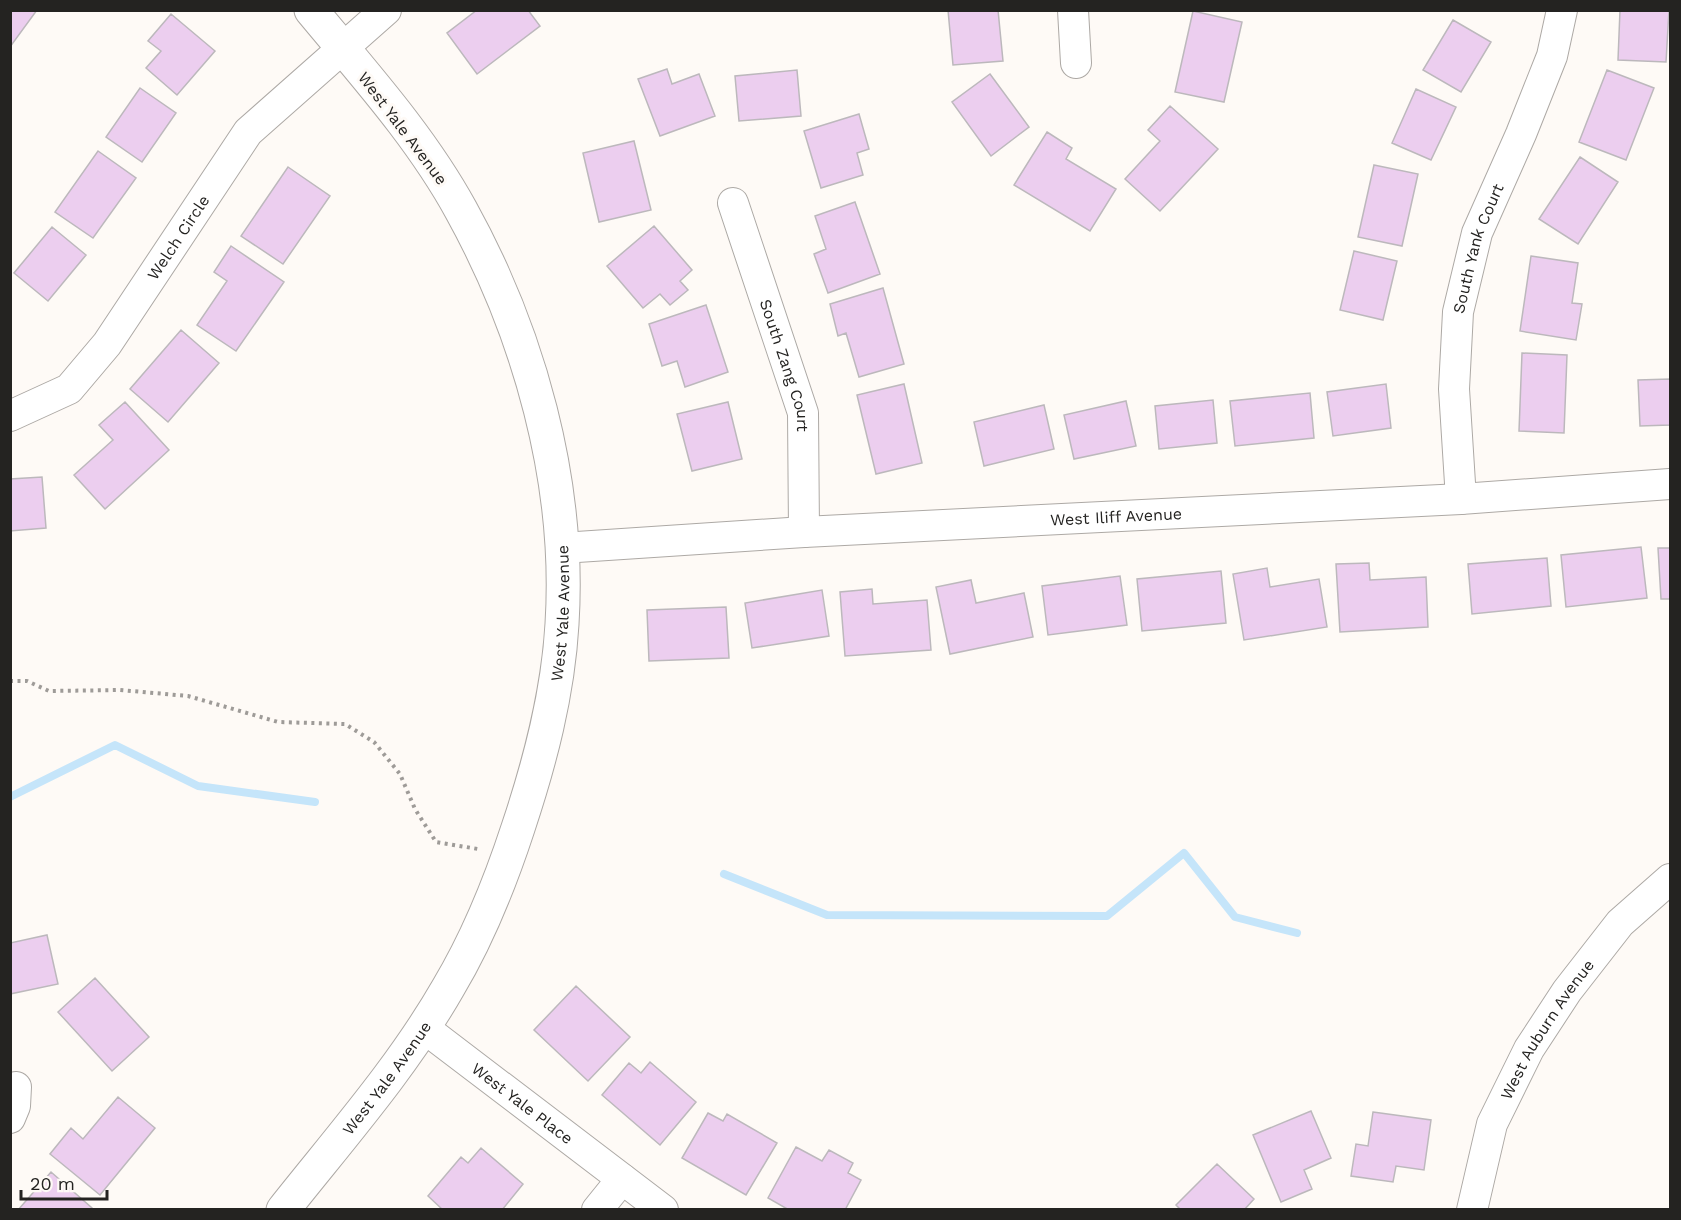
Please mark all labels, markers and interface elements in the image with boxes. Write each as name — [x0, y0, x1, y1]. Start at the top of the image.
street label: West Yale Avenue — [354, 68, 451, 188]
street label: South Yank Court — [1449, 181, 1508, 315]
street label: Welch Circle — [143, 191, 213, 284]
street label: South Zang Court — [756, 297, 812, 432]
street label: West Iliff Avenue — [1050, 504, 1182, 530]
street label: West Yale Avenue — [547, 544, 573, 683]
street label: West Auburn Avenue — [1497, 956, 1598, 1103]
street label: West Yale Avenue — [339, 1018, 435, 1139]
street label: West Yale Place — [468, 1059, 577, 1148]
scale bar — [21, 1163, 106, 1201]
text: 20 m — [30, 1173, 75, 1194]

